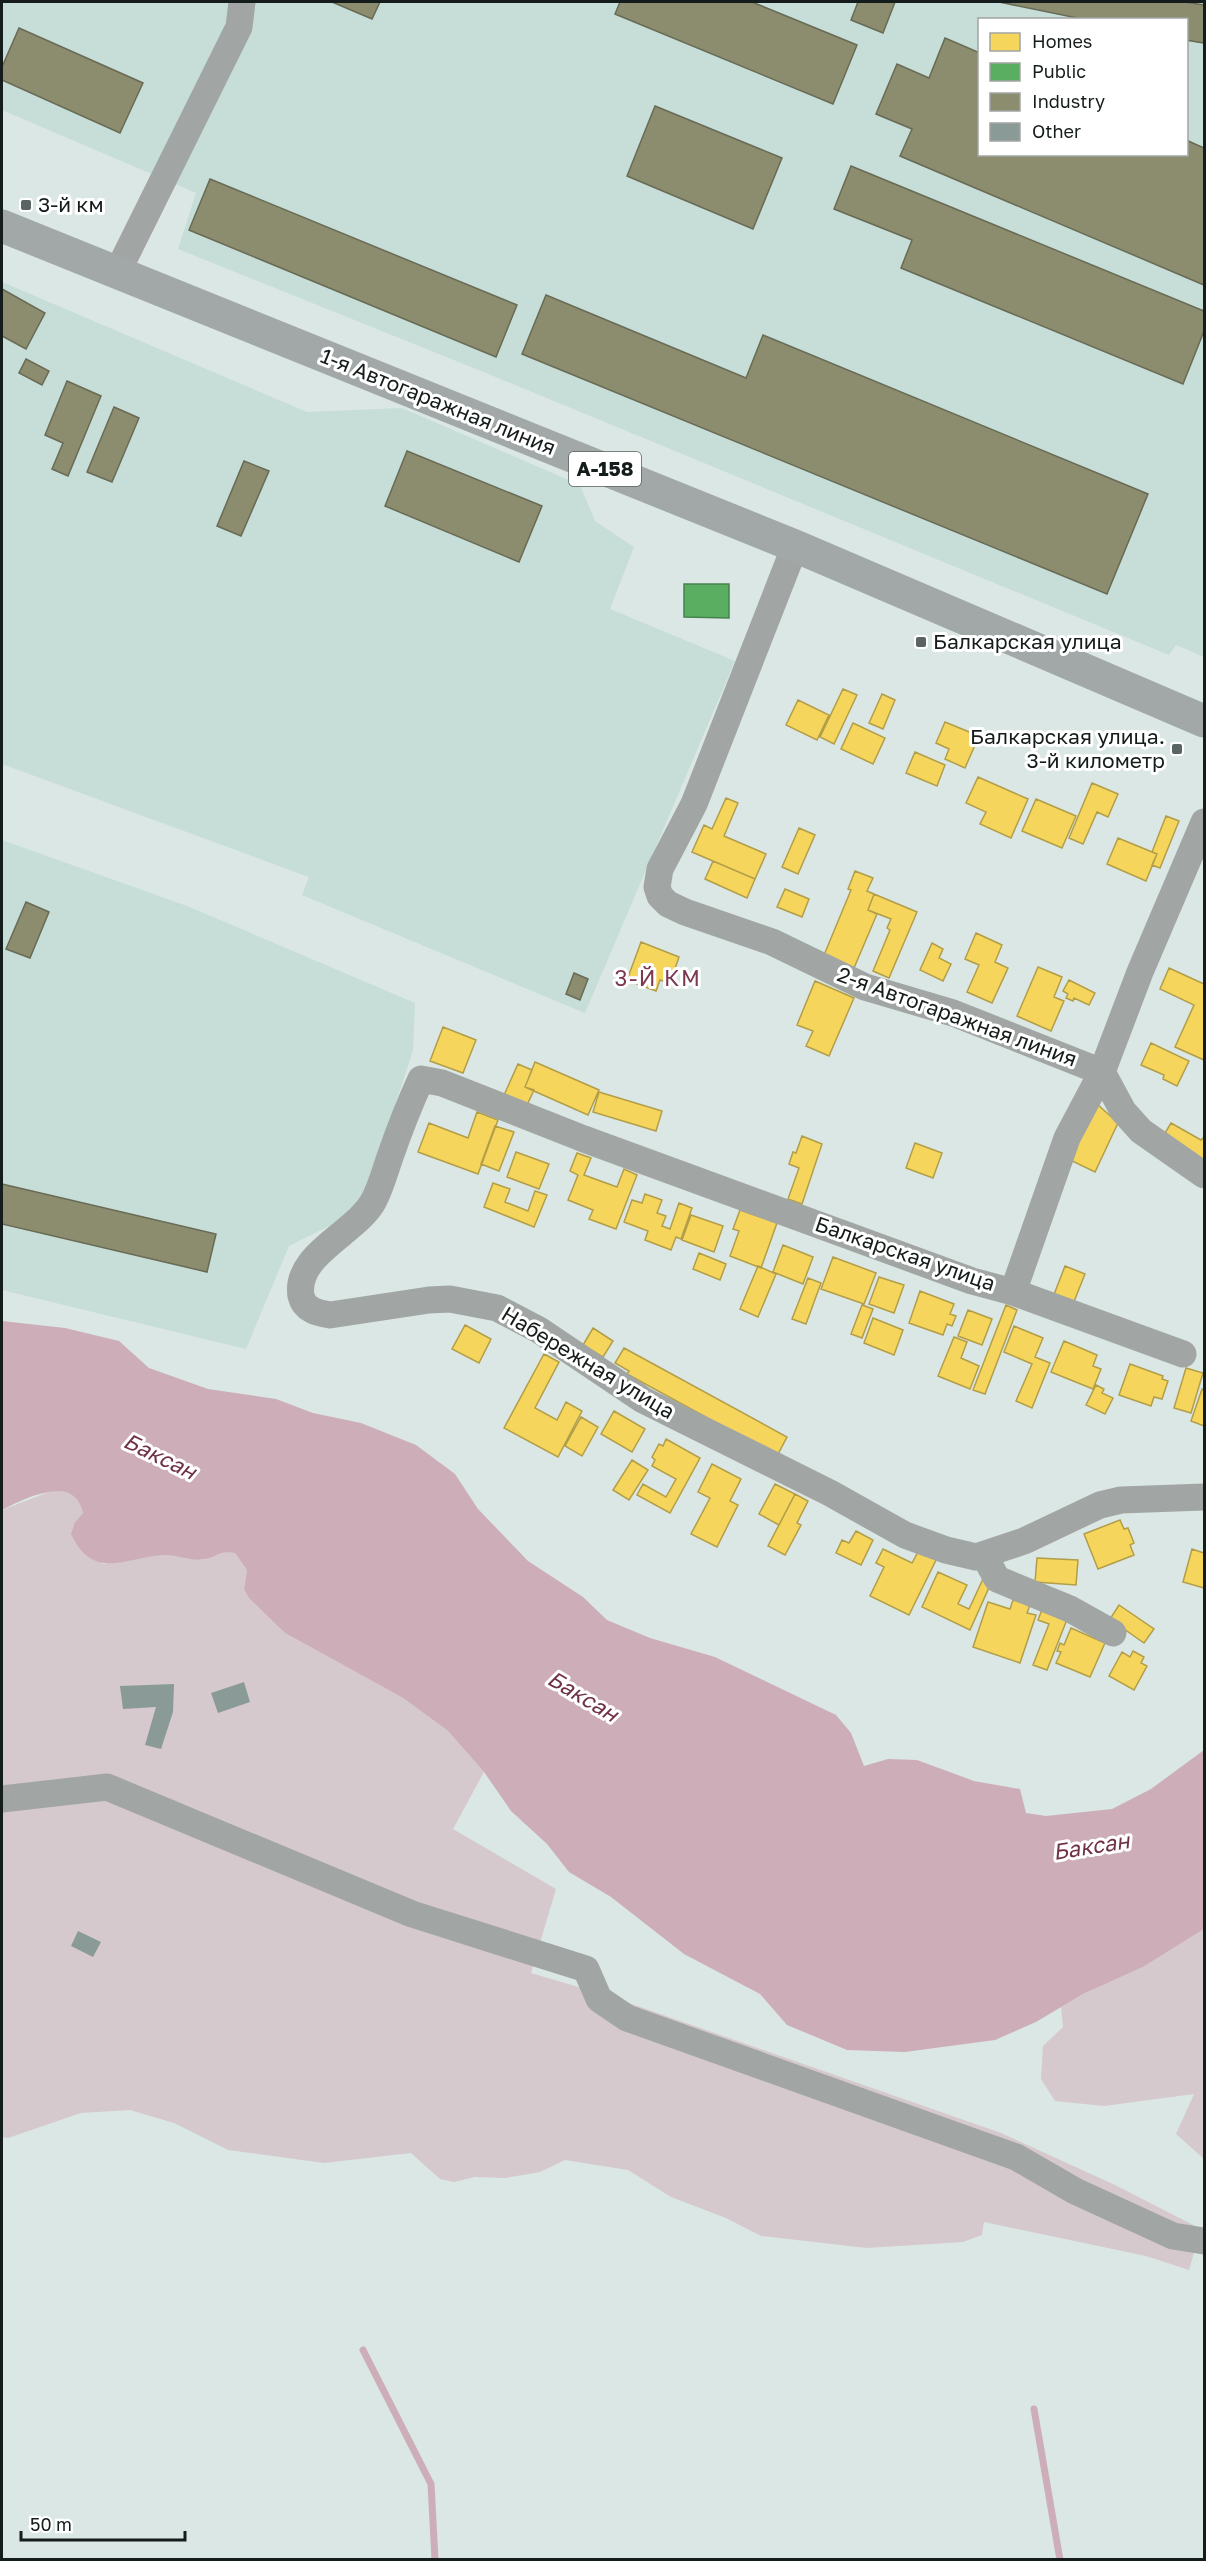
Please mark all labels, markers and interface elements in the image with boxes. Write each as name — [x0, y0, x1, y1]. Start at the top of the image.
legend — [978, 18, 1188, 156]
text: Homes — [1032, 30, 1092, 52]
text: Public — [1032, 60, 1086, 82]
text: Industry — [1032, 90, 1105, 112]
text: Other — [1032, 120, 1081, 142]
place label: 3-й км — [38, 191, 104, 217]
marker: 3-й км — [19, 198, 33, 212]
street label: 1-я Автогаражная линия — [317, 342, 560, 460]
road number: А-158 — [569, 452, 641, 486]
place label: Балкарская улица — [933, 628, 1122, 654]
marker: Балкарская улица — [914, 635, 928, 649]
place label: Балкарская улица. 3-й километр — [970, 723, 1165, 773]
marker: Балкарская улица. 3-й километр — [1170, 742, 1184, 756]
street label: 2-я Автогаражная линия — [834, 961, 1081, 1072]
district label: 3-Й КМ — [615, 964, 701, 991]
street label: Балкарская улица — [812, 1210, 999, 1296]
street label: Набережная улица — [497, 1300, 680, 1424]
water label: Баксан — [120, 1427, 202, 1485]
water label: Баксан — [543, 1664, 625, 1728]
water label: Баксан — [1051, 1826, 1133, 1865]
scale bar — [21, 2504, 184, 2542]
text: 50 m — [30, 2513, 72, 2535]

